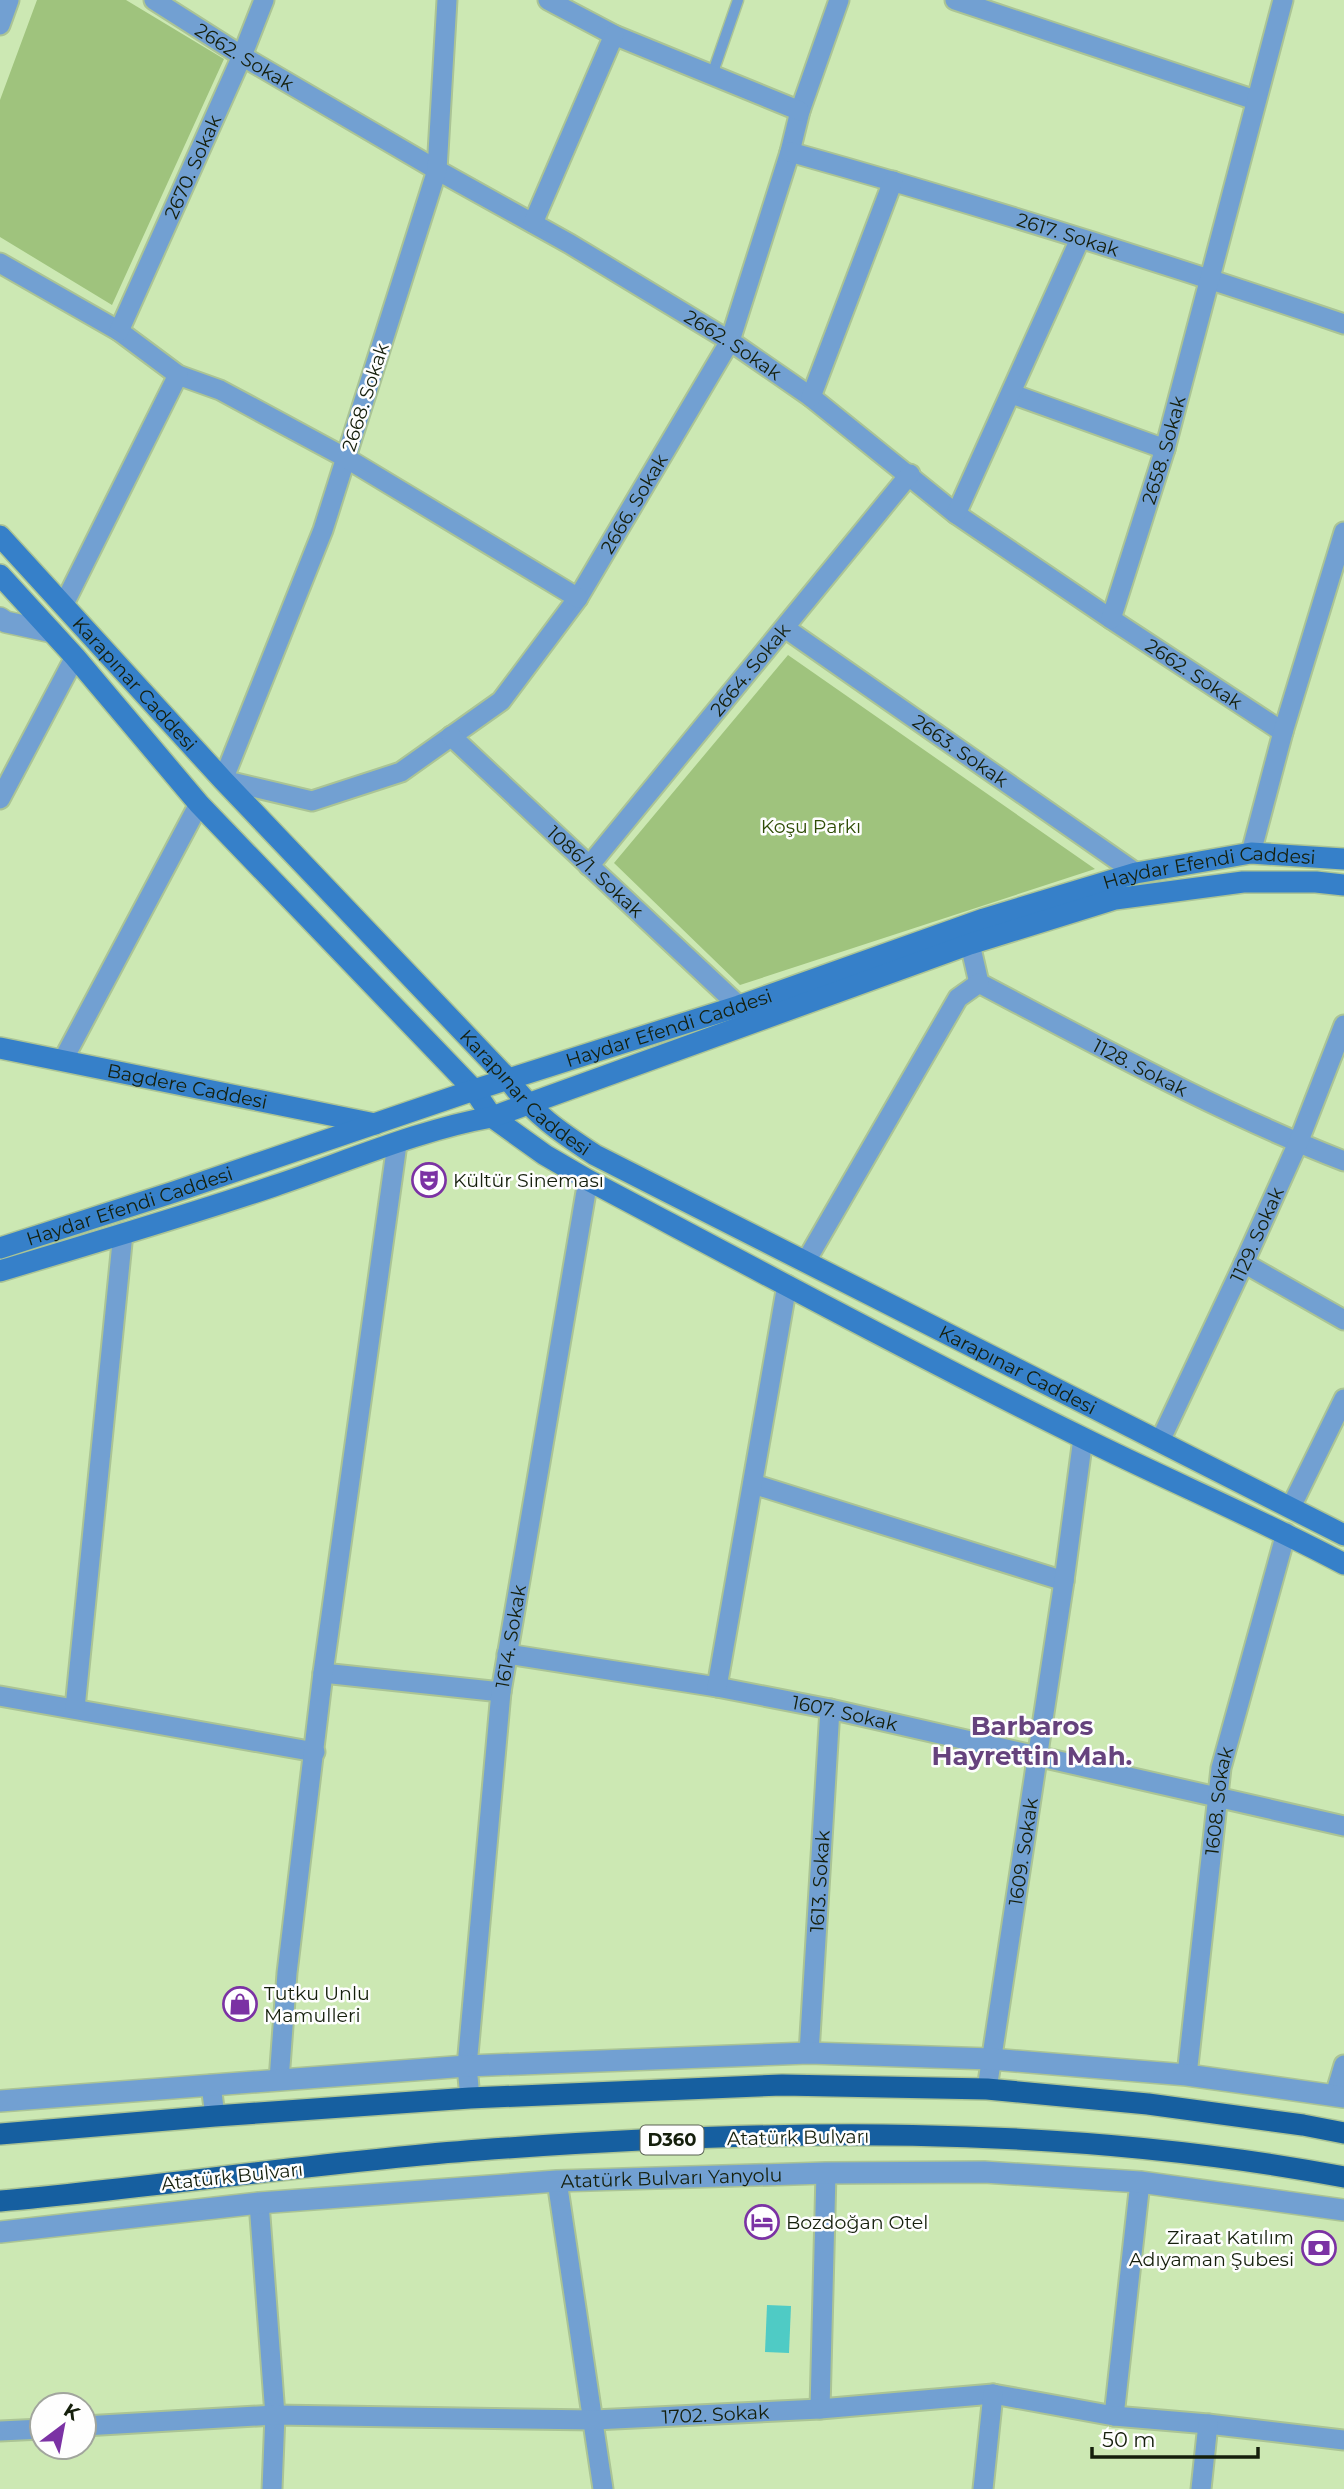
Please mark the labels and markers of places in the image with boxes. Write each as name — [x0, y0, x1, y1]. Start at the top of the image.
theatre icon: Kültür Sineması — [410, 1161, 448, 1199]
place label: Kültür Sineması — [453, 1169, 604, 1192]
place label: Tutku Unlu Mamulleri — [264, 1982, 370, 2027]
shop icon: Tutku Unlu Mamulleri — [221, 1985, 259, 2023]
hotel icon: Bozdoğan Otel — [743, 2203, 781, 2241]
place label: Bozdoğan Otel — [786, 2211, 928, 2234]
place label: Ziraat Katılım Adıyaman Şubesi — [1129, 2226, 1294, 2271]
bank icon: Ziraat Katılım Adıyaman Şubesi — [1300, 2229, 1338, 2267]

